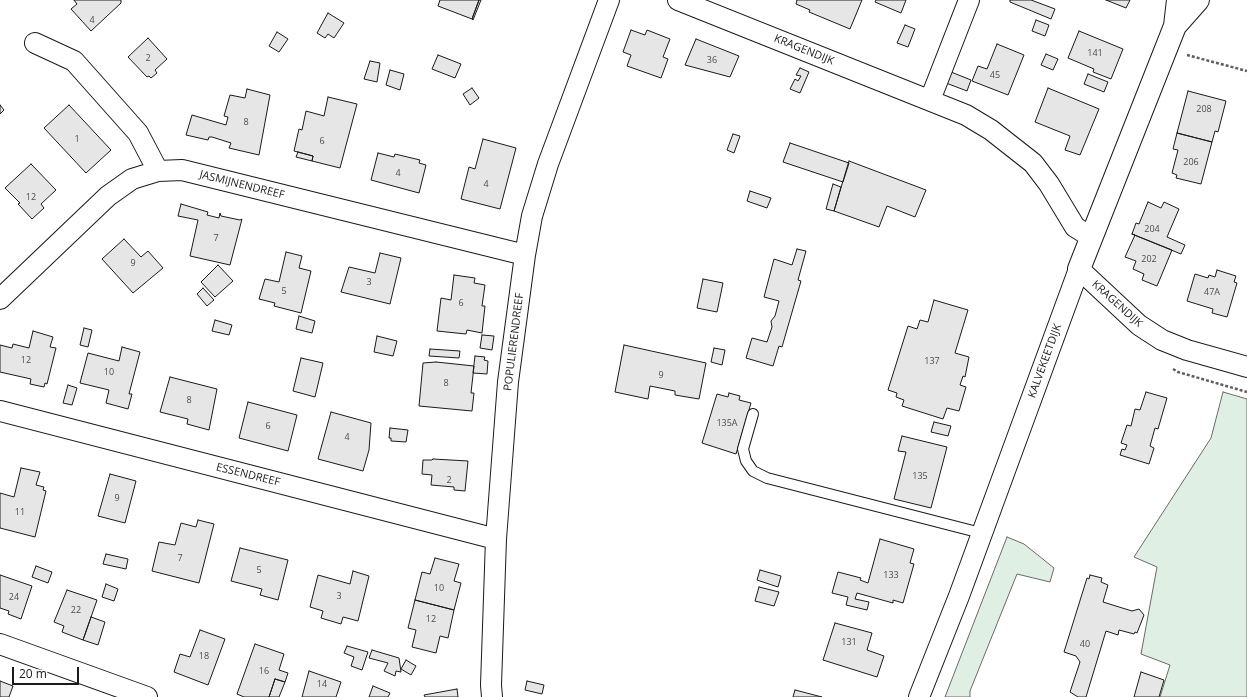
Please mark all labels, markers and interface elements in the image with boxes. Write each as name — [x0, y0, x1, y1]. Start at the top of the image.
house number: 4 — [89, 15, 95, 25]
street label: KRAGENDIJK — [772, 32, 836, 68]
house number: 141 — [1087, 48, 1103, 58]
house number: 2 — [145, 53, 151, 63]
house number: 36 — [707, 55, 717, 65]
house number: 45 — [990, 70, 1000, 80]
house number: 208 — [1196, 104, 1212, 114]
house number: 8 — [243, 117, 249, 127]
house number: 1 — [74, 134, 80, 144]
house number: 6 — [319, 136, 325, 146]
house number: 206 — [1183, 157, 1199, 167]
street label: JASMIJNENDREEF — [198, 168, 286, 202]
house number: 4 — [395, 168, 401, 178]
house number: 4 — [483, 179, 489, 189]
house number: 12 — [26, 192, 36, 202]
house number: 204 — [1144, 224, 1160, 234]
house number: 7 — [213, 233, 219, 243]
house number: 202 — [1141, 254, 1157, 264]
house number: 9 — [130, 258, 136, 268]
house number: 3 — [366, 277, 372, 287]
street label: KRAGENDIJK — [1089, 278, 1145, 330]
house number: 5 — [281, 286, 287, 296]
house number: 47A — [1204, 287, 1220, 297]
street label: POPULIERENDREEF — [501, 292, 527, 392]
house number: 6 — [458, 298, 464, 308]
street label: KALVEKEETDIJK — [1025, 322, 1065, 400]
house number: 12 — [21, 355, 31, 365]
house number: 137 — [924, 356, 940, 366]
house number: 10 — [104, 367, 114, 377]
house number: 9 — [658, 370, 664, 380]
house number: 8 — [443, 378, 449, 388]
house number: 8 — [186, 395, 192, 405]
house number: 135A — [716, 418, 738, 428]
house number: 6 — [265, 421, 271, 431]
house number: 4 — [344, 432, 350, 442]
street label: ESSENDREEF — [215, 461, 281, 489]
house number: 135 — [912, 471, 928, 481]
house number: 2 — [446, 475, 452, 485]
house number: 9 — [114, 493, 120, 503]
house number: 11 — [15, 507, 25, 517]
house number: 7 — [177, 553, 183, 563]
house number: 5 — [256, 565, 262, 575]
house number: 133 — [883, 570, 899, 580]
house number: 10 — [434, 583, 444, 593]
house number: 3 — [336, 591, 342, 601]
house number: 24 — [9, 592, 19, 602]
house number: 22 — [71, 605, 81, 615]
house number: 12 — [426, 614, 436, 624]
house number: 131 — [841, 637, 857, 647]
house number: 40 — [1080, 639, 1090, 649]
house number: 18 — [199, 651, 209, 661]
scale bar — [14, 659, 81, 685]
text: 20 m — [19, 665, 47, 682]
house number: 16 — [259, 666, 269, 676]
house number: 14 — [317, 679, 327, 689]

